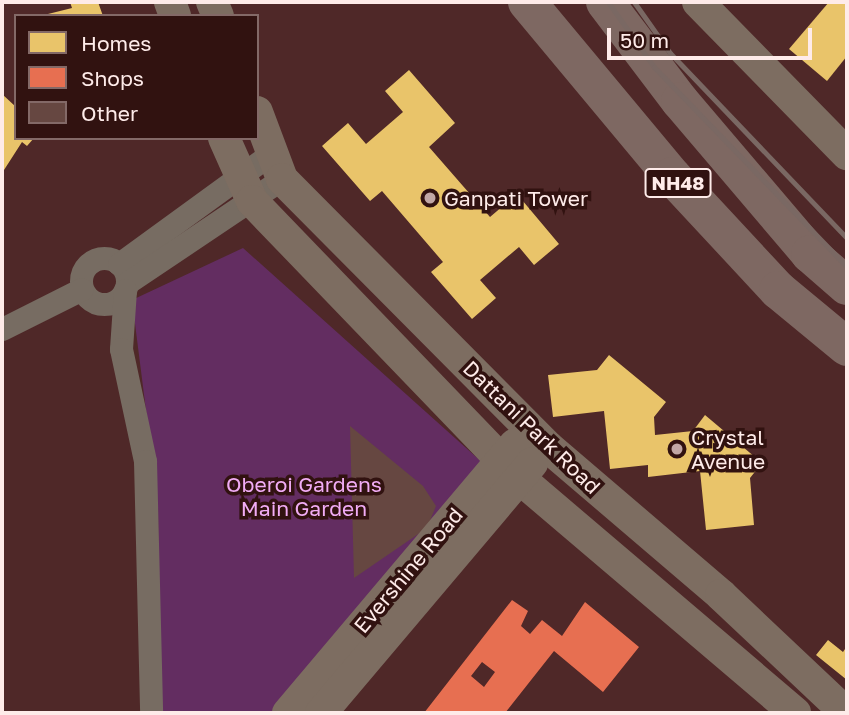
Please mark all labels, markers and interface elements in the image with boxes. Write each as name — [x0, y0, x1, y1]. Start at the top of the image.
legend — [14, 14, 259, 140]
scale bar — [611, 14, 816, 58]
text: 50 m — [620, 27, 669, 53]
text: Homes — [81, 30, 151, 56]
text: Shops — [81, 65, 144, 91]
text: Other — [81, 100, 138, 126]
road number: NH48 — [643, 168, 713, 198]
place label: Ganpati Tower — [444, 185, 588, 211]
marker: Ganpati Tower — [422, 190, 438, 206]
street label: Dattani Park Road — [458, 355, 606, 499]
place label: Crystal Avenue — [691, 424, 765, 474]
marker: Crystal Avenue — [669, 441, 685, 457]
park label: Oberoi Gardens Main Garden — [226, 471, 382, 521]
street label: Evershine Road — [348, 502, 468, 638]

